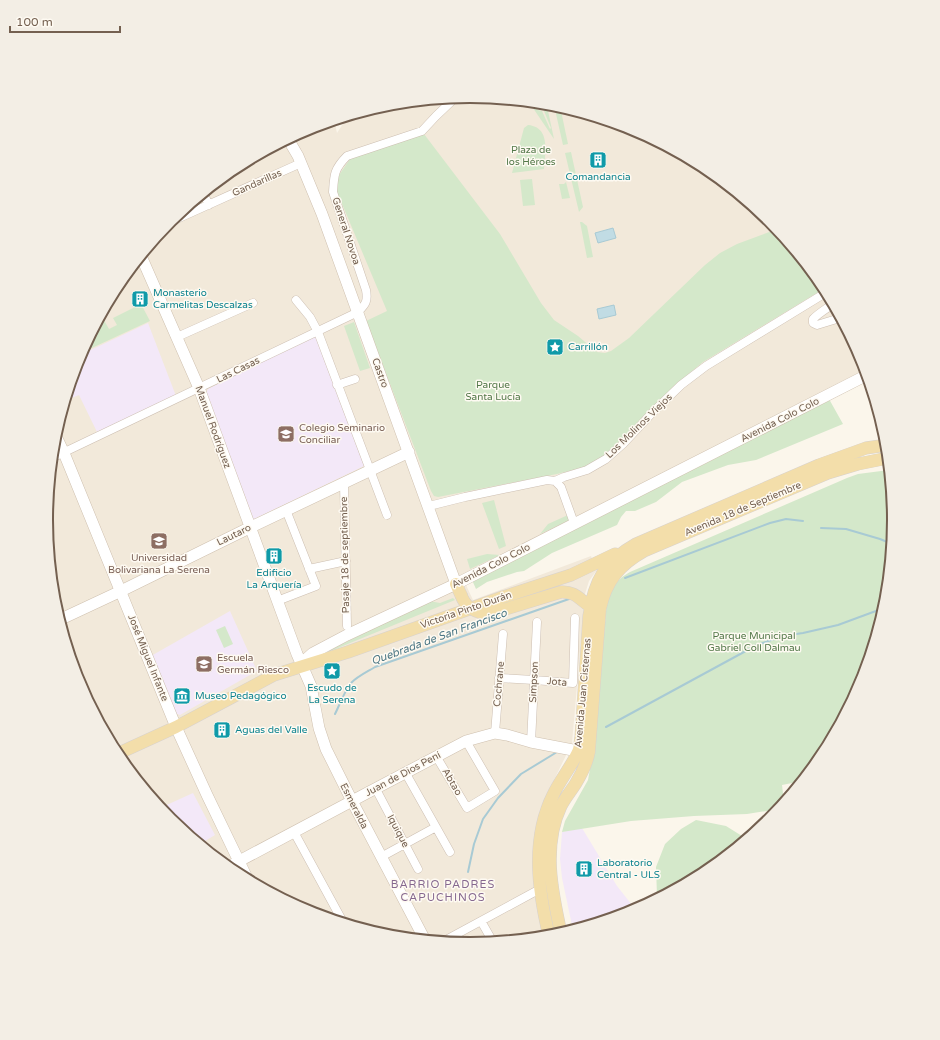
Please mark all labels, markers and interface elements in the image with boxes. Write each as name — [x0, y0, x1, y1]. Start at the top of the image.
scale bar — [10, 8, 120, 34]
text: 100 m — [16, 15, 53, 29]
park label: Plaza de los Héroes — [506, 144, 556, 168]
building icon: Comandancia — [588, 150, 608, 170]
street label: Gandarillas — [230, 167, 284, 199]
place label: Comandancia — [565, 171, 631, 183]
street label: General Novoa — [329, 196, 363, 266]
place label: Monasterio Carmelitas Descalzas — [153, 287, 253, 311]
building icon: Monasterio Carmelitas Descalzas — [130, 289, 150, 309]
place icon: Carrillón — [545, 337, 565, 357]
place label: Carrillón — [568, 341, 608, 353]
street label: Las Casas — [214, 354, 262, 386]
street label: Castro — [369, 356, 391, 390]
park label: Parque Santa Lucía — [465, 379, 521, 403]
street label: Manuel Rodríguez — [192, 384, 234, 470]
street label: Los Molinos Viejos — [603, 391, 675, 461]
street label: Avenida Colo Colo — [739, 395, 821, 445]
place label: Colegio Seminario Conciliar — [299, 422, 385, 446]
school or university icon: Colegio Seminario Conciliar — [276, 424, 296, 444]
street label: Avenida 18 de Septiembre — [683, 479, 804, 539]
street label: Pasaje 18 de septiembre — [338, 496, 352, 613]
street label: Lautaro — [215, 522, 253, 548]
school or university icon: Universidad Bolivariana La Serena — [149, 531, 169, 551]
street label: Avenida Colo Colo — [450, 541, 532, 591]
building icon: Edificio La Arquería — [264, 546, 284, 566]
place label: Universidad Bolivariana La Serena — [108, 552, 210, 576]
place label: Edificio La Arquería — [246, 567, 302, 591]
street label: Victoria Pinto Durán — [419, 589, 513, 631]
water label: Quebrada de San Francisco — [369, 606, 510, 668]
street label: José Miguel Infante — [125, 613, 171, 703]
park label: Parque Municipal Gabriel Coll Dalmau — [707, 630, 801, 654]
street label: Avenida Juan Cisternas — [572, 637, 594, 748]
place label: Escuela Germán Riesco — [217, 652, 289, 676]
school or university icon: Escuela Germán Riesco — [194, 654, 214, 674]
street label: Cochrane — [491, 660, 507, 707]
place icon: Escudo de La Serena — [322, 661, 342, 681]
street label: Simpson — [527, 661, 541, 703]
street label: Jota — [546, 675, 568, 689]
place label: Escudo de La Serena — [307, 682, 357, 706]
museum icon: Museo Pedagógico — [172, 686, 192, 706]
place label: Museo Pedagógico — [195, 690, 287, 702]
building icon: Aguas del Valle — [212, 720, 232, 740]
place label: Aguas del Valle — [235, 724, 308, 736]
street label: Juan de Dios Pení — [363, 749, 443, 799]
street label: Abtao — [440, 766, 464, 798]
street label: Esmeralda — [337, 781, 371, 831]
street label: Iquique — [384, 812, 412, 850]
place label: Laboratorio Central - ULS — [597, 857, 660, 881]
building icon: Laboratorio Central - ULS — [574, 859, 594, 879]
district label: BARRIO PADRES CAPUCHINOS — [391, 878, 495, 904]

